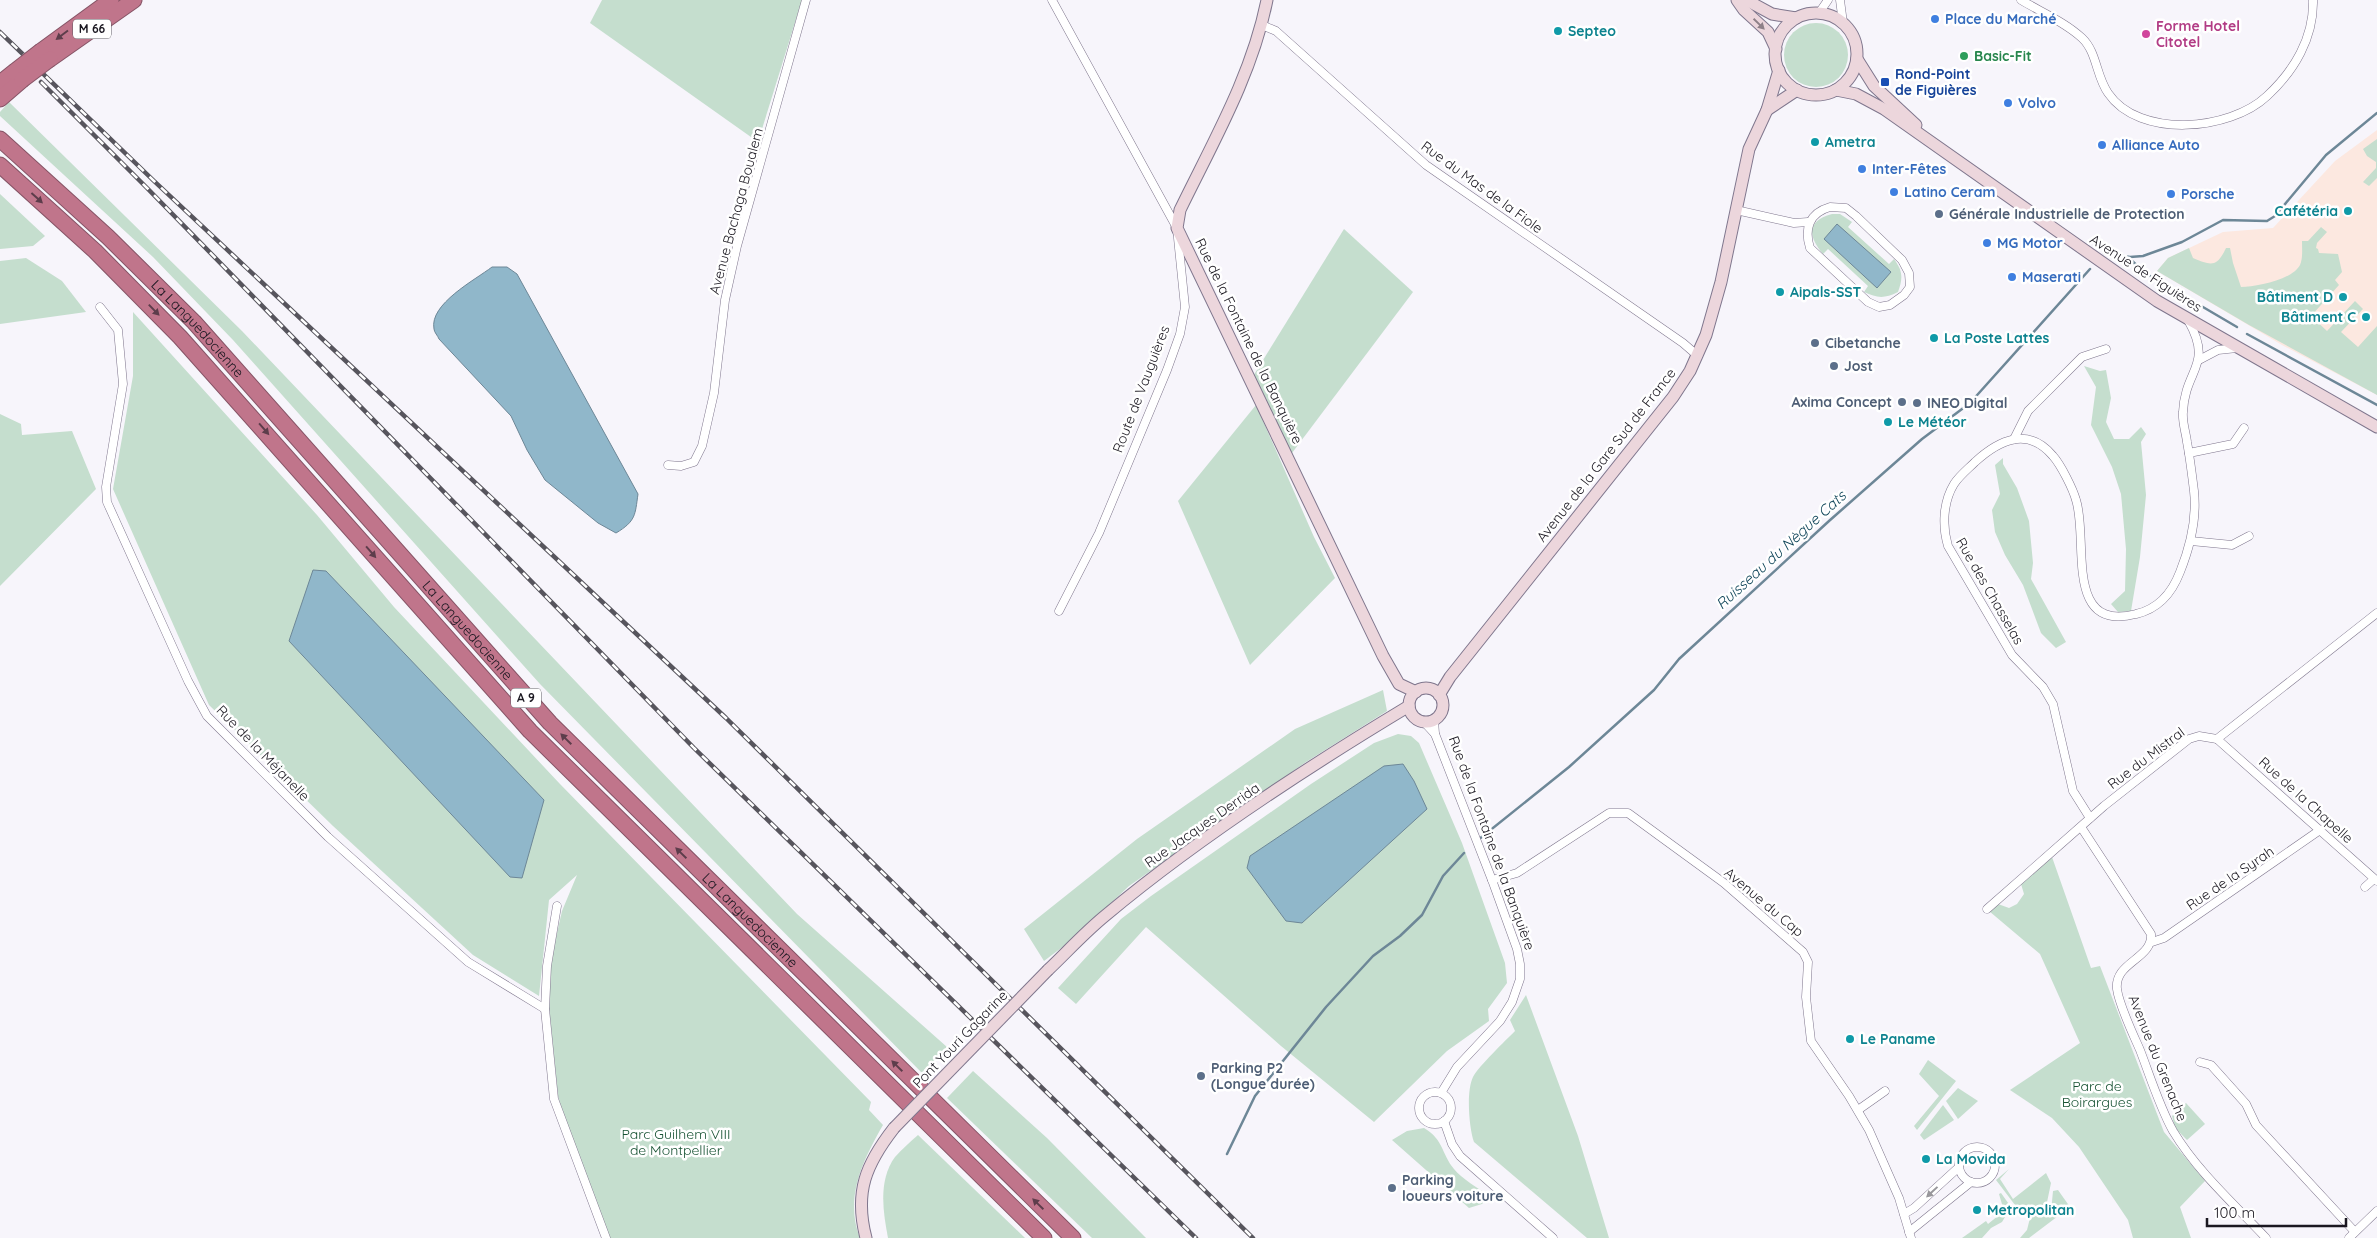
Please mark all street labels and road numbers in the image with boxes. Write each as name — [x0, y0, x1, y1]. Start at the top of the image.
road number: M 66 — [73, 20, 111, 38]
street label: Avenue Bachaga Boualem — [705, 126, 767, 296]
street label: Rue du Mas de la Fiole — [1418, 137, 1546, 237]
street label: Avenue de Figuières — [2087, 230, 2205, 316]
street label: Rue de la Fontaine de la Banquière — [1191, 235, 1307, 447]
street label: La Languedocienne — [147, 276, 248, 381]
street label: Route de Vauguières — [1108, 323, 1174, 455]
street label: Avenue de la Gare Sud de France — [1532, 364, 1680, 546]
street label: Rue des Chasselas — [1952, 534, 2028, 648]
street label: La Languedocienne — [419, 577, 517, 684]
road number: A 9 — [511, 688, 541, 708]
street label: Rue de la Méjanelle — [213, 701, 314, 805]
street label: Rue du Mistral — [2104, 723, 2188, 793]
street label: Rue de la Fontaine de la Banquière — [1445, 733, 1539, 953]
street label: Rue de la Chapelle — [2255, 753, 2357, 847]
street label: Rue Jacques Derrida — [1141, 779, 1263, 871]
street label: Rue de la Syrah — [2183, 842, 2277, 914]
street label: Avenue du Cap — [1721, 864, 1807, 940]
street label: La Languedocienne — [698, 869, 802, 971]
street label: Pont Youri Gagarine — [909, 986, 1011, 1092]
street label: Avenue du Grenache — [2124, 992, 2192, 1124]

